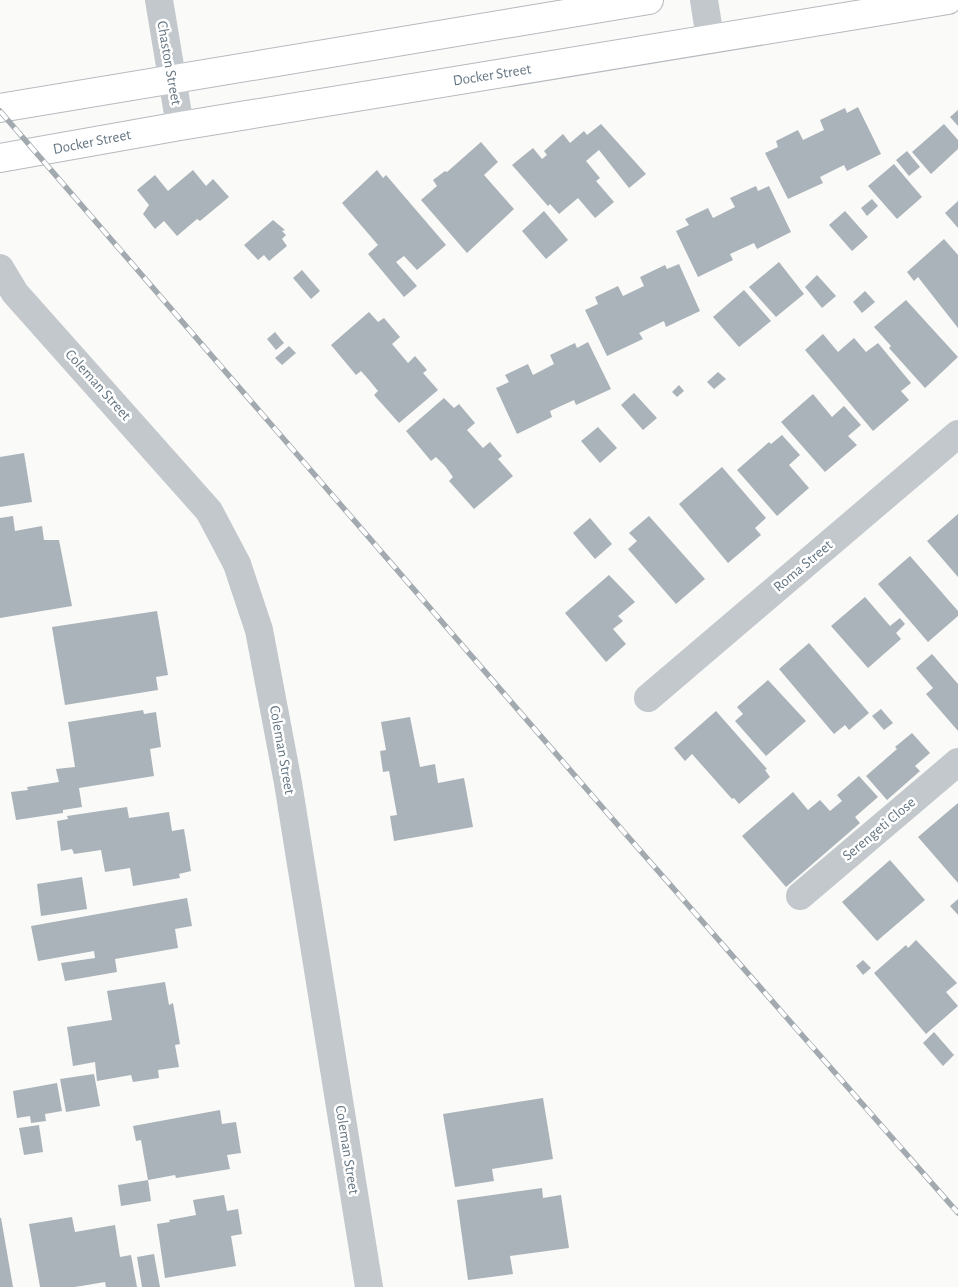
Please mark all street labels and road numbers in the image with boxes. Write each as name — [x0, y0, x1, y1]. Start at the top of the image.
street label: Chaston Street — [154, 20, 184, 107]
street label: Docker Street — [452, 61, 532, 89]
street label: Docker Street — [52, 127, 132, 157]
street label: Coleman Street — [62, 347, 134, 424]
street label: Roma Street — [771, 537, 835, 595]
street label: Coleman Street — [267, 704, 297, 796]
street label: Serengeti Close — [840, 794, 918, 864]
street label: Coleman Street — [333, 1104, 361, 1196]

